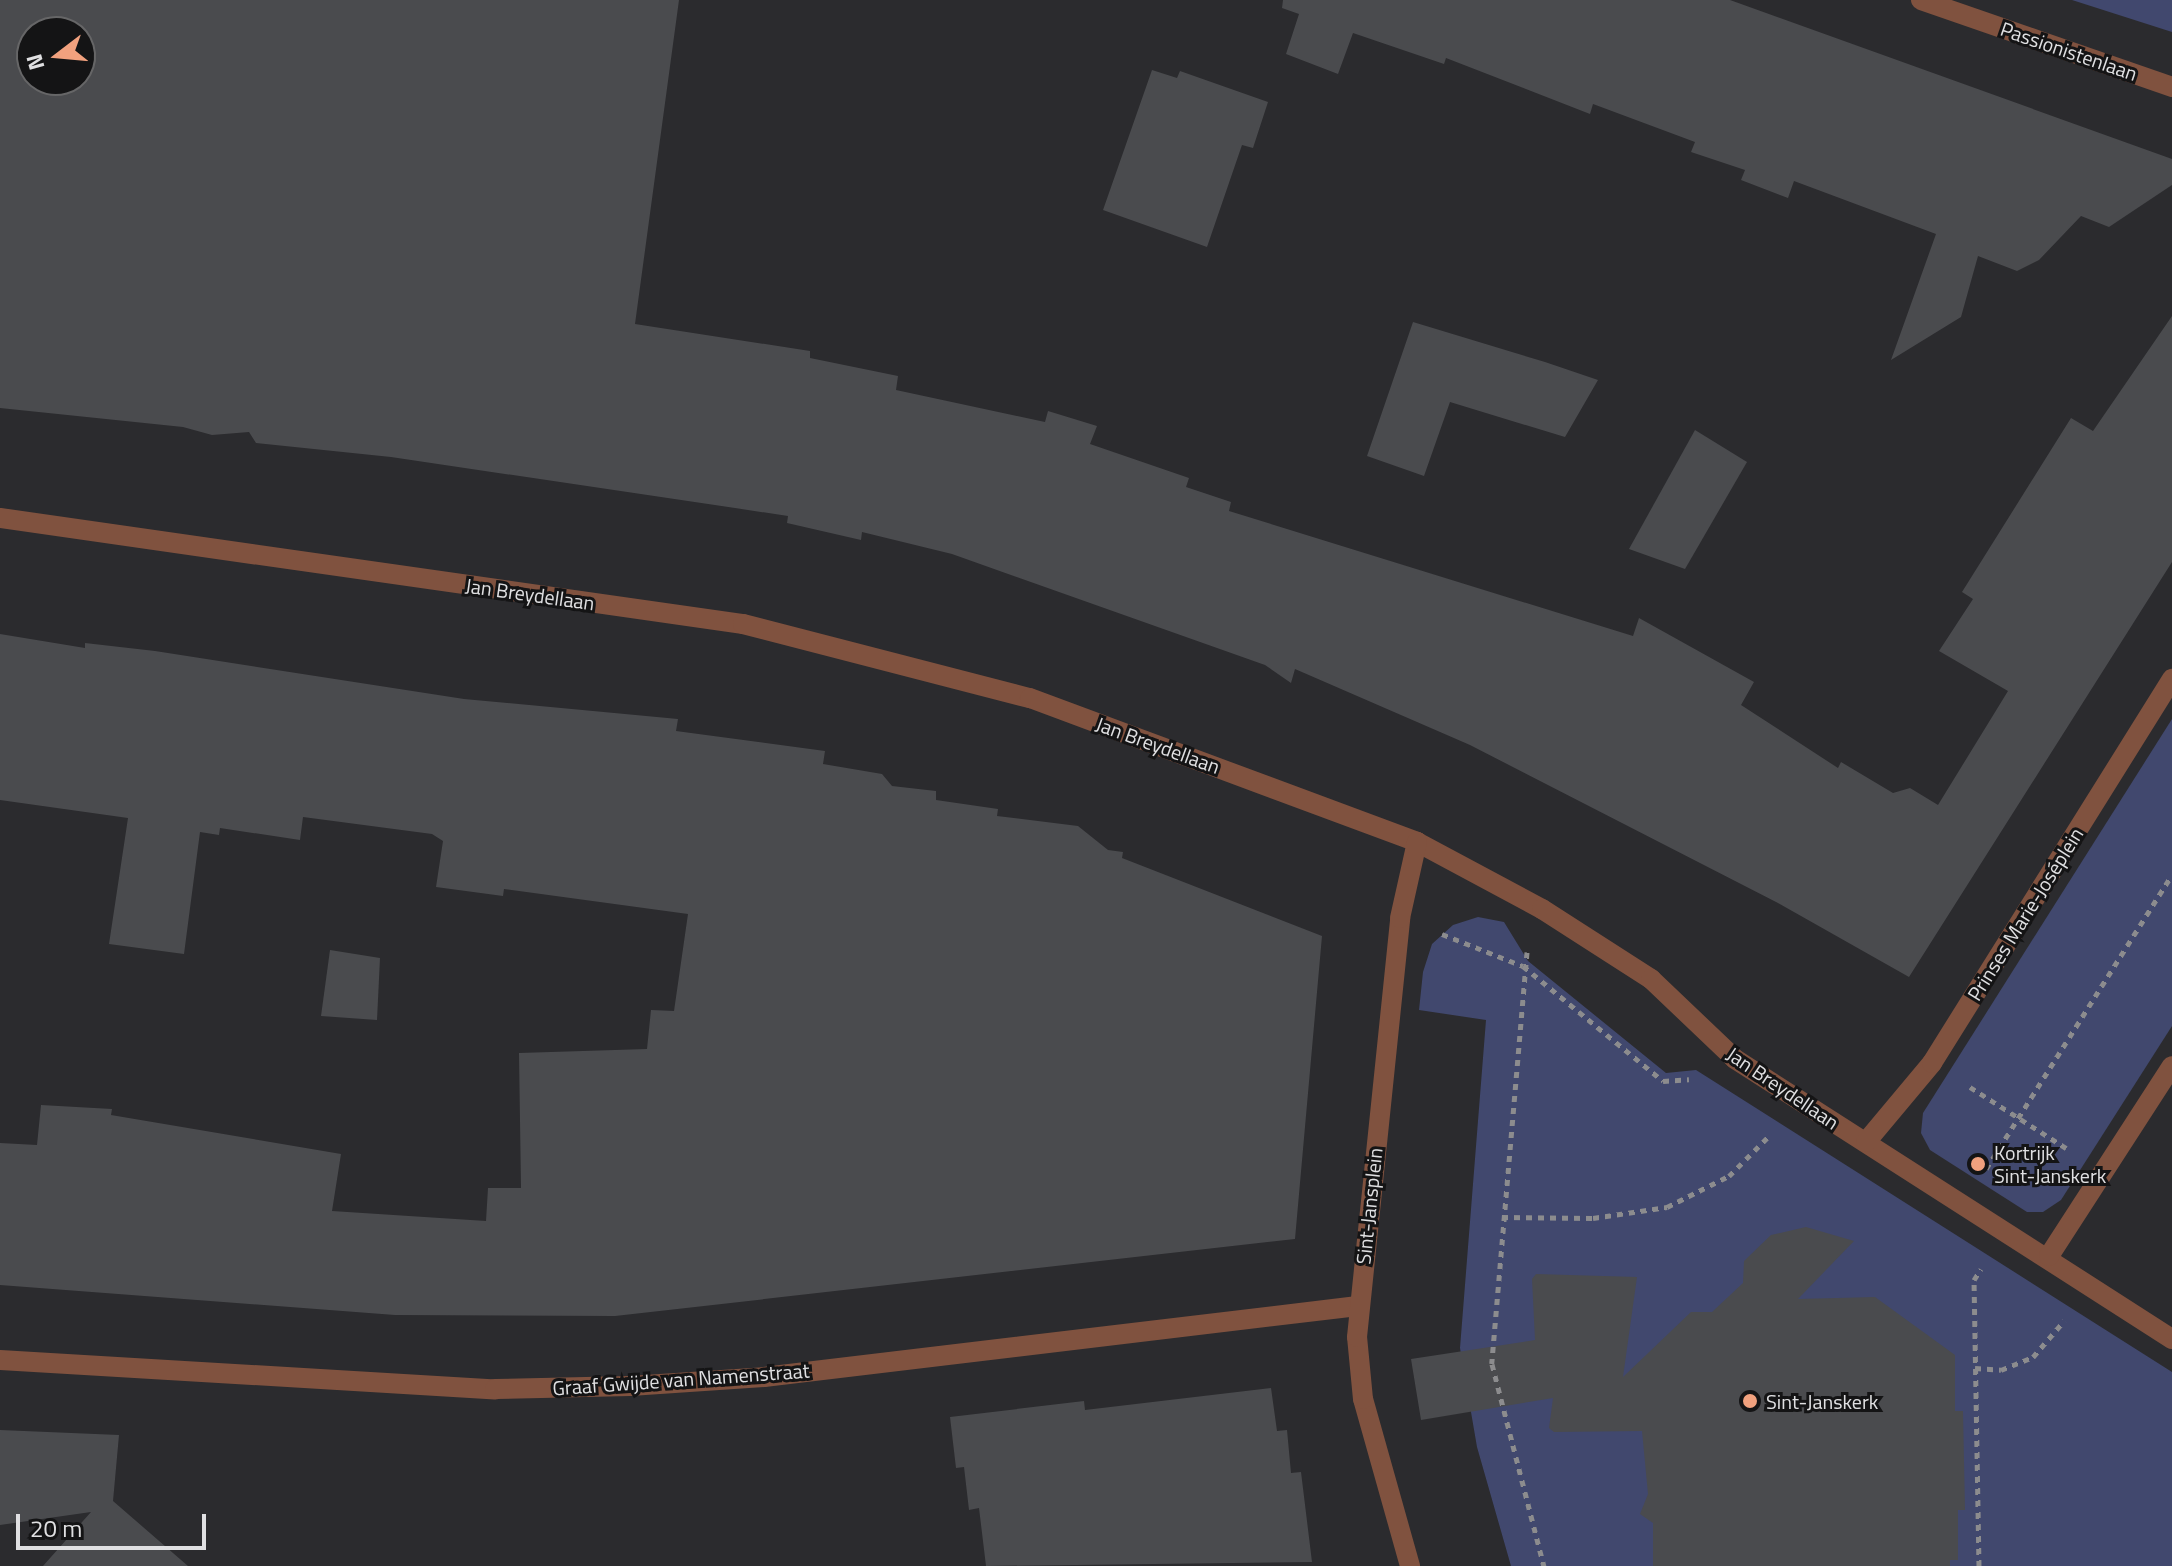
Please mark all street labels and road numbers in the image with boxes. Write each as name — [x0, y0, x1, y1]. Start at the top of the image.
street label: Passionistenlaan — [1997, 16, 2141, 86]
street label: Jan Breydellaan — [464, 573, 596, 615]
street label: Jan Breydellaan — [1093, 711, 1223, 779]
street label: Prinses Marie-Joséplein — [1962, 823, 2088, 1005]
street label: Jan Breydellaan — [1722, 1042, 1844, 1134]
street label: Sint-Jansplein — [1351, 1147, 1387, 1265]
street label: Graaf Gwijde van Namenstraat — [552, 1358, 810, 1400]

